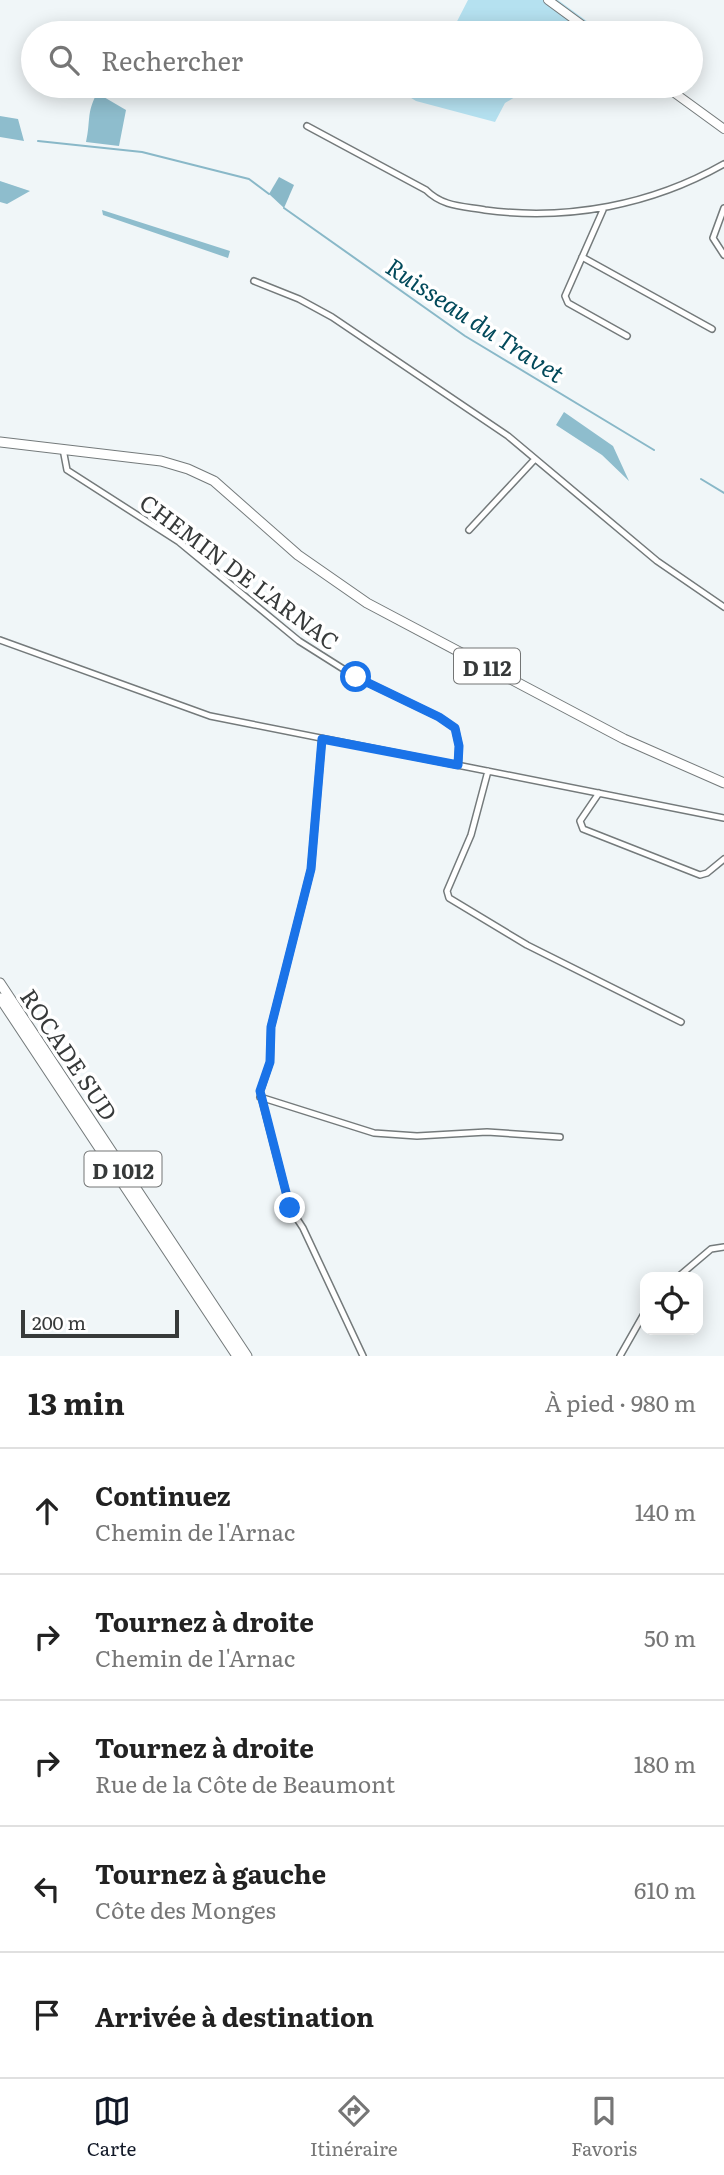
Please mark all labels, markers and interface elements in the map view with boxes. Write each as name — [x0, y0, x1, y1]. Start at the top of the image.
search box — [21, 21, 703, 98]
text: Rechercher — [101, 40, 243, 79]
icon: search — [45, 41, 83, 79]
water label: Ruisseau du Travet — [380, 248, 572, 390]
street label: CHEMIN DE L'ARNAC — [133, 485, 347, 657]
road number: D 112 — [454, 648, 520, 684]
route start — [340, 661, 371, 692]
street label: ROCADE SUD — [13, 981, 127, 1127]
road number: D 1012 — [85, 1152, 162, 1186]
route end — [274, 1192, 305, 1223]
map controls — [640, 1272, 703, 1335]
button: locate — [640, 1272, 703, 1335]
scale bar — [21, 1307, 178, 1339]
text: 200 m — [32, 1308, 86, 1336]
text: 13 min — [28, 1380, 125, 1424]
text: À pied · 980 m — [545, 1385, 696, 1419]
text: Continuez — [95, 1475, 231, 1514]
icon: ahead — [28, 1492, 66, 1530]
text: 140 m — [635, 1494, 696, 1528]
text: Chemin de l'Arnac — [95, 1514, 295, 1548]
text: Tournez à droite — [95, 1601, 314, 1640]
icon: right — [28, 1618, 66, 1656]
text: 50 m — [644, 1620, 696, 1654]
text: Chemin de l'Arnac — [95, 1640, 295, 1674]
text: Tournez à droite — [95, 1727, 314, 1766]
icon: right — [28, 1744, 66, 1782]
text: 180 m — [634, 1746, 696, 1780]
text: Rue de la Côte de Beaumont — [95, 1766, 395, 1800]
text: Tournez à gauche — [95, 1853, 326, 1892]
icon: left — [28, 1870, 66, 1908]
text: 610 m — [634, 1872, 696, 1906]
text: Côte des Monges — [95, 1892, 276, 1926]
icon: arrive — [28, 1996, 66, 2034]
text: Arrivée à destination — [95, 1996, 374, 2035]
tab: Carte — [87, 2092, 136, 2162]
tab: Itinéraire — [310, 2092, 398, 2162]
tab: Favoris — [571, 2092, 637, 2162]

